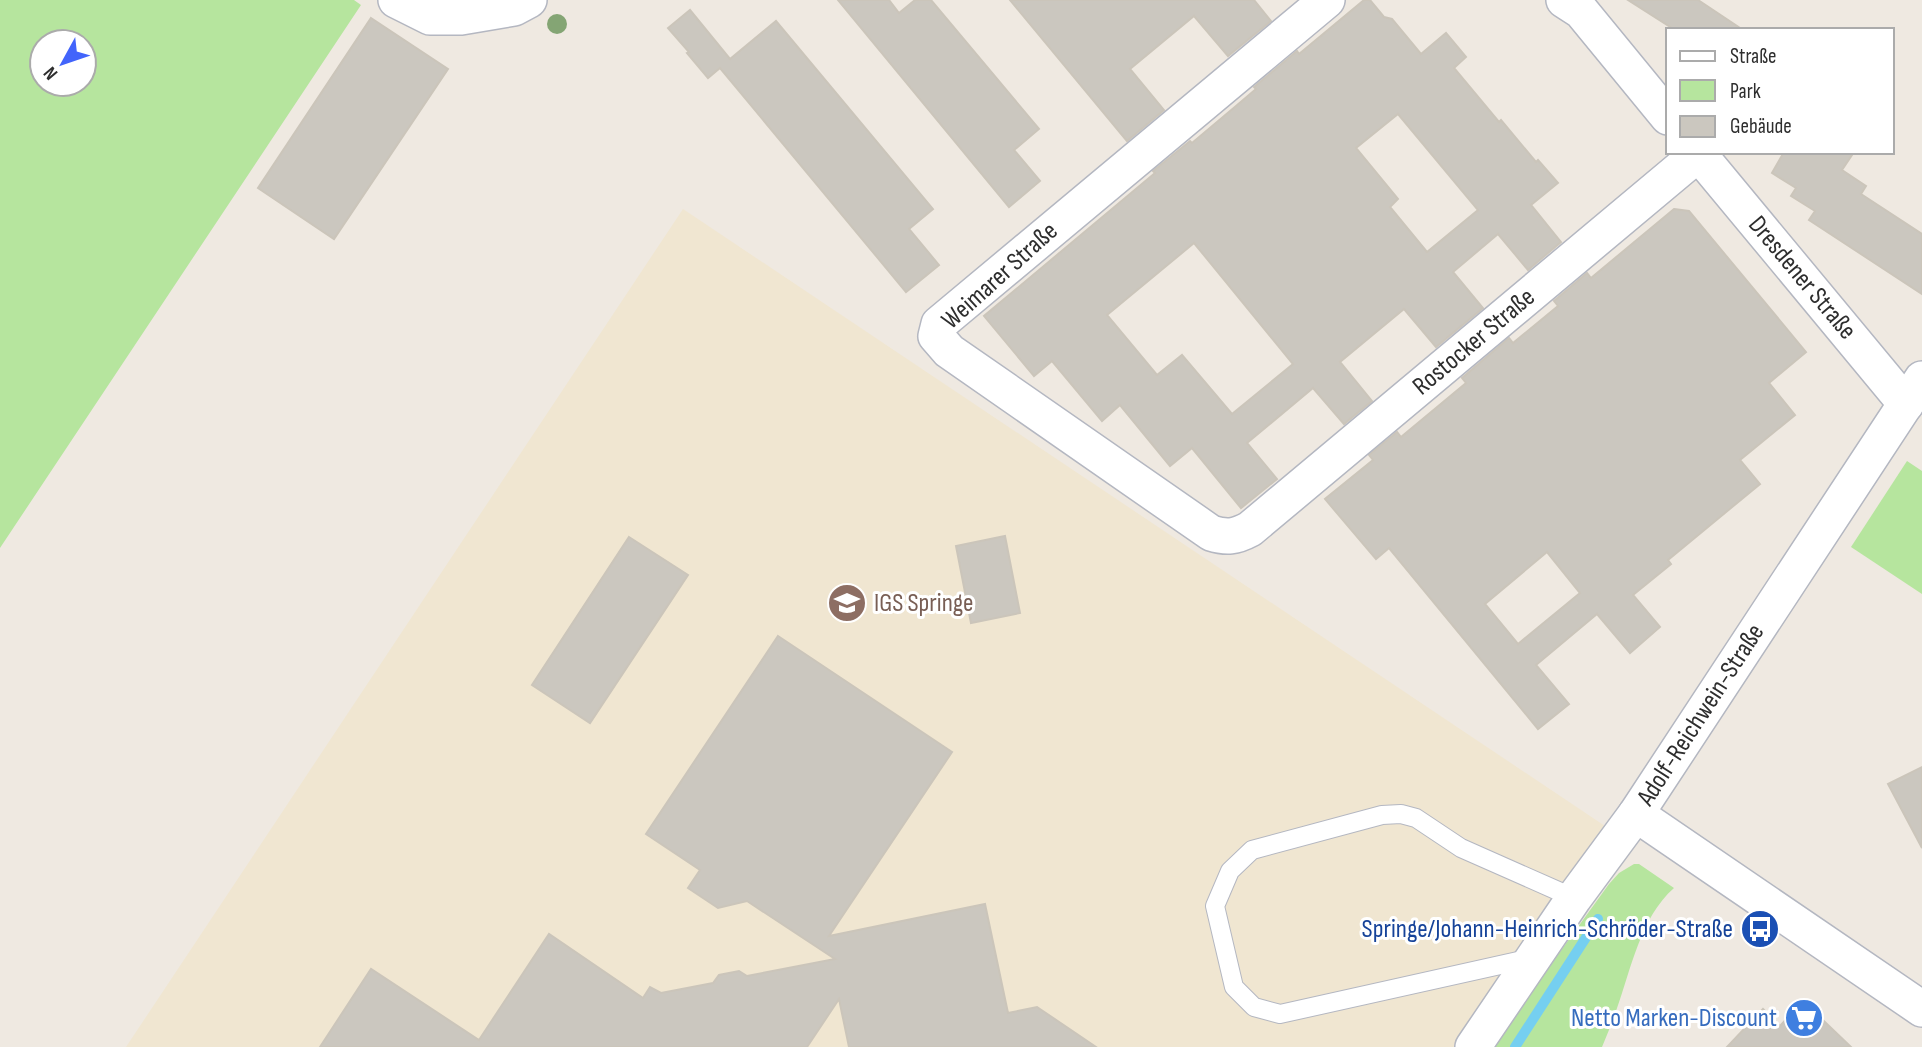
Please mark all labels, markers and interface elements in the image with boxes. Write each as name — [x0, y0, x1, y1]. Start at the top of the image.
north arrow — [28, 28, 98, 98]
legend — [1666, 28, 1894, 154]
text: Straße — [1730, 44, 1776, 69]
text: N — [39, 62, 63, 84]
text: Park — [1730, 79, 1761, 104]
text: Gebäude — [1730, 114, 1792, 139]
street label: Dresdener Straße — [1741, 210, 1863, 346]
street label: Weimarer Straße — [936, 216, 1064, 336]
street label: Rostocker Straße — [1407, 282, 1541, 402]
school or university icon: IGS Springe — [826, 582, 868, 624]
place label: IGS Springe — [874, 588, 973, 619]
street label: Adolf-Reichwein-Straße — [1630, 618, 1771, 812]
bus stop icon: Springe/Johann-Heinrich-Schröder-Straße — [1739, 908, 1781, 950]
place label: Springe/Johann-Heinrich-Schröder-Straße — [1362, 914, 1733, 945]
supermarket icon: Netto Marken-Discount — [1783, 997, 1825, 1039]
place label: Netto Marken-Discount — [1571, 1003, 1777, 1034]

